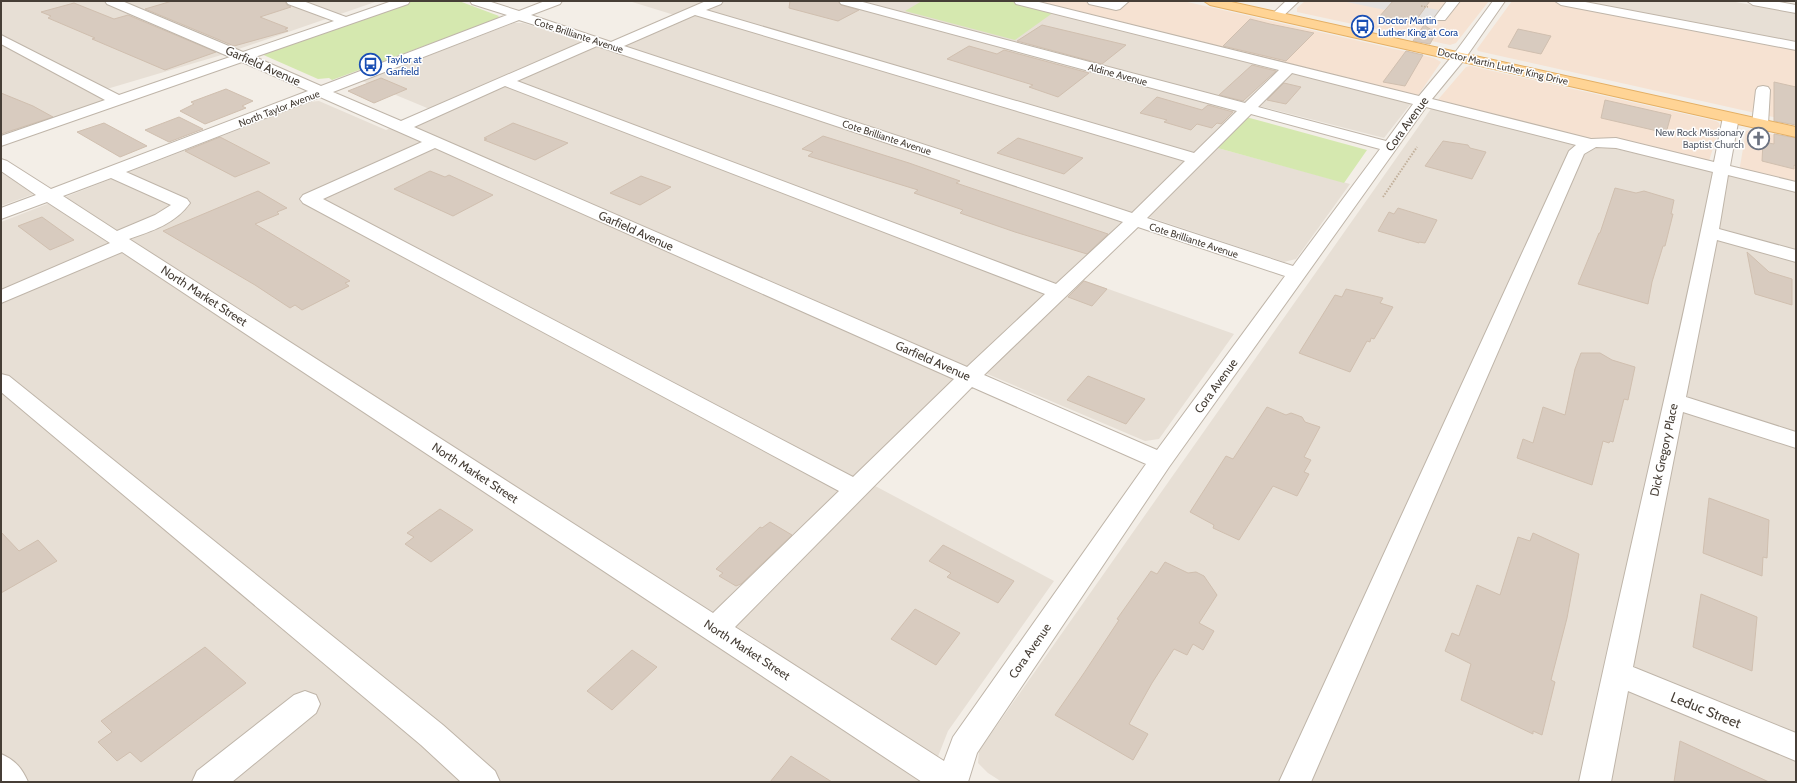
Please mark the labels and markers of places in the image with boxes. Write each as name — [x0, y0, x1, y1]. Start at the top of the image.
bus stop icon: Doctor Martin Luther King at Cora — [1350, 13, 1376, 39]
place label: Doctor Martin Luther King at Cora — [1378, 14, 1458, 39]
bus stop icon: Taylor at Garfield — [358, 52, 384, 78]
place label: Taylor at Garfield — [386, 53, 422, 78]
church icon: New Rock Missionary Baptist Church — [1746, 125, 1772, 151]
place label: New Rock Missionary Baptist Church — [1655, 126, 1744, 151]

